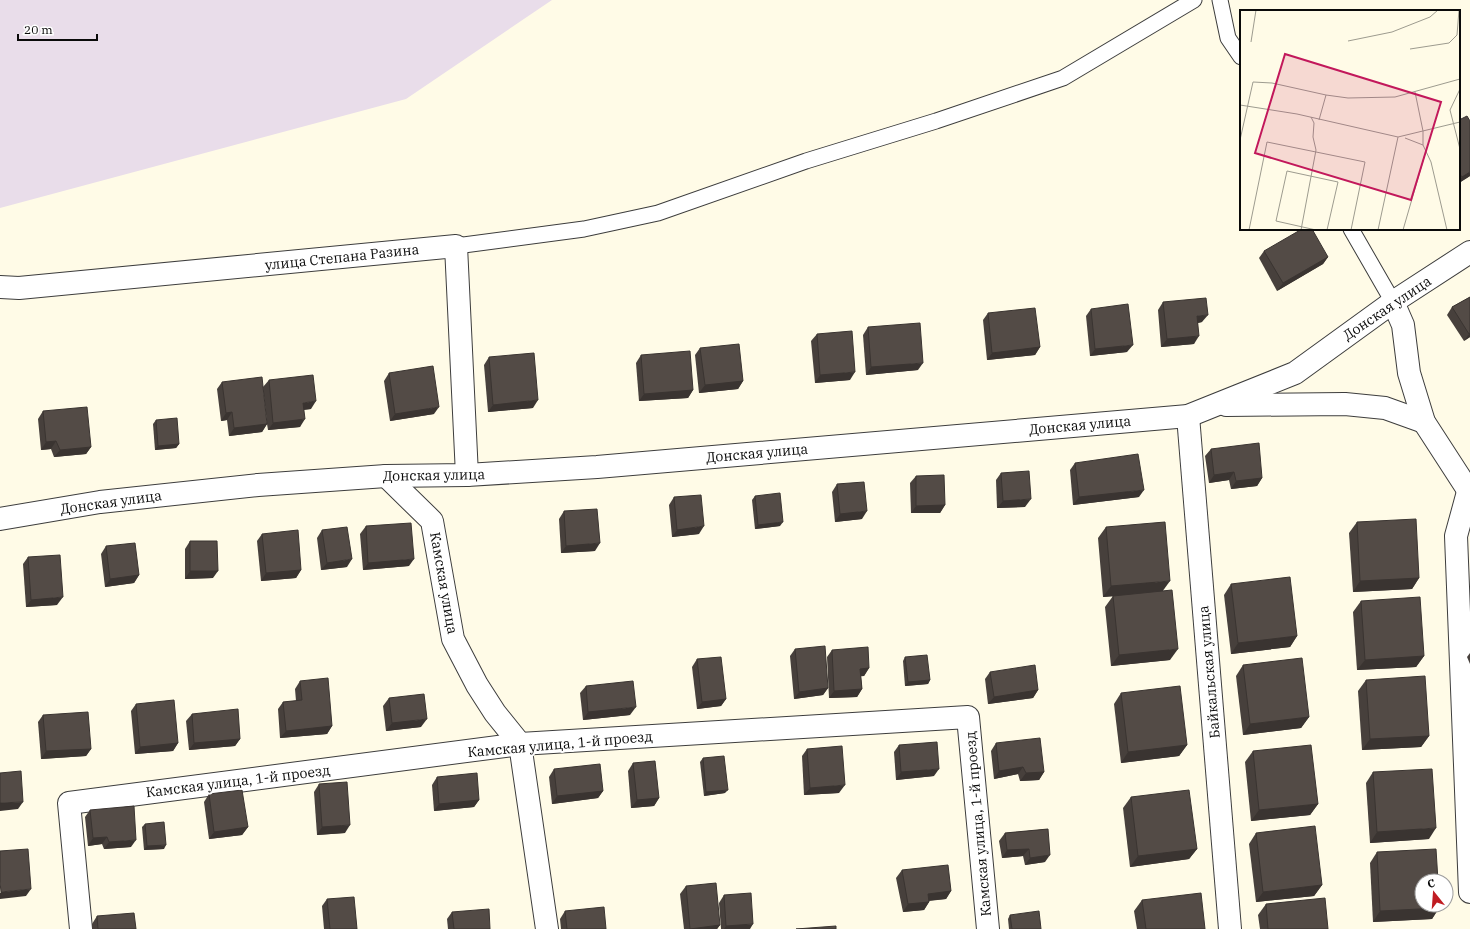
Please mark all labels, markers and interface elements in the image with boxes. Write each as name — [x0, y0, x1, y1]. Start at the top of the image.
inset map — [1240, 10, 1460, 230]
scale bar — [18, 16, 97, 42]
text: 20 m — [24, 22, 53, 37]
street label: улица Степана Разина — [264, 240, 420, 274]
street label: Донская улица — [1340, 272, 1435, 344]
street label: Донская улица — [1028, 412, 1132, 438]
street label: Донская улица — [705, 440, 809, 466]
street label: Донская улица — [383, 465, 486, 485]
street label: Донская улица — [59, 486, 163, 518]
street label: Камская улица — [426, 531, 462, 636]
street label: Байкальская улица — [1194, 604, 1224, 739]
street label: Камская улица, 1-й проезд — [467, 727, 654, 761]
street label: Камская улица, 1-й проезд — [961, 730, 995, 917]
street label: Камская улица, 1-й проезд — [145, 761, 332, 801]
north arrow — [1414, 873, 1454, 913]
text: С — [1426, 876, 1437, 891]

